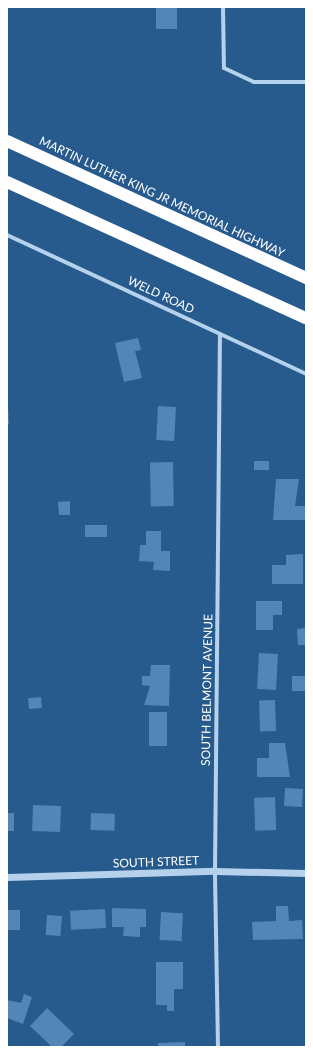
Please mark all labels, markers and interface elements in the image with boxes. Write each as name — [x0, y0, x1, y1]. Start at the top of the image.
street label: MARTIN LUTHER KING JR MEMORIAL HIGHWAY — [37, 133, 287, 261]
street label: WELD ROAD — [125, 273, 197, 317]
street label: SOUTH BELMONT AVENUE — [198, 614, 216, 766]
street label: SOUTH STREET — [113, 853, 199, 871]

